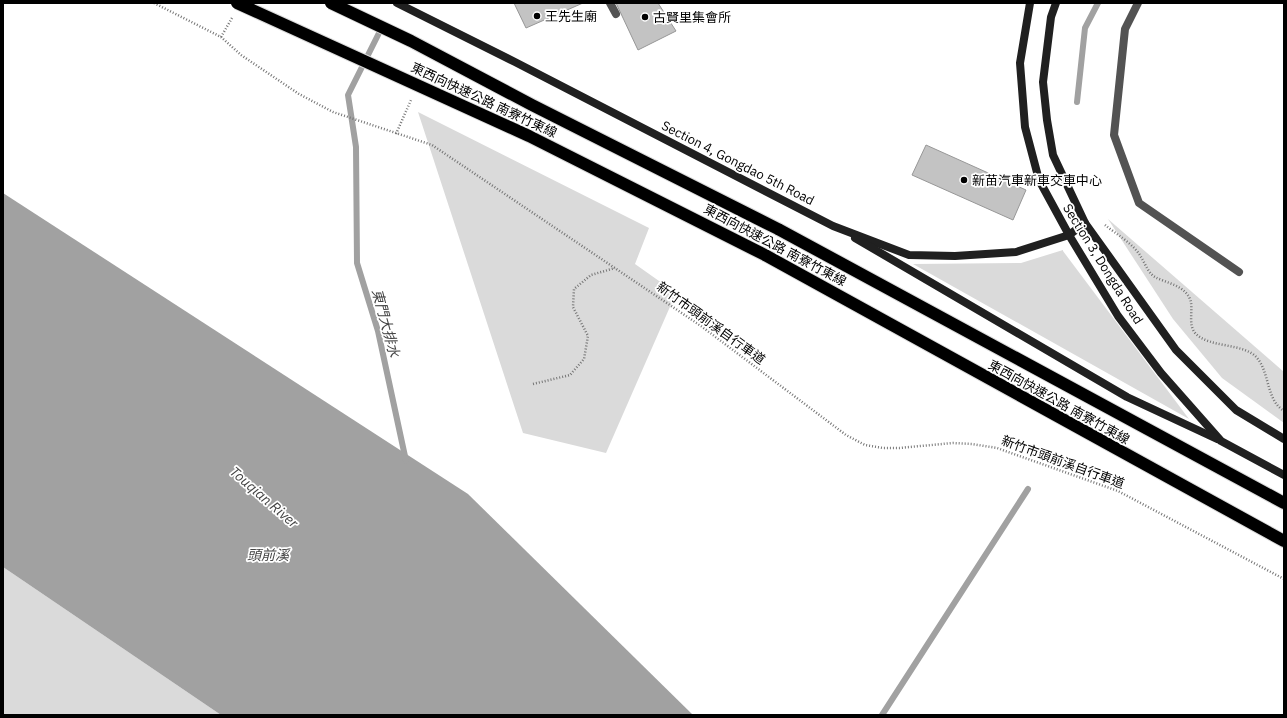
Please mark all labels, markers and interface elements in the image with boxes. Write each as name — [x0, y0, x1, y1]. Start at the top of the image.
place label: 王先生廟 — [545, 8, 597, 25]
place label: 古賢里集會所 — [653, 9, 731, 26]
marker: 王先生廟 — [532, 11, 542, 21]
marker: 古賢里集會所 — [640, 12, 650, 22]
street label: 東西向快速公路 南寮竹東線 — [408, 59, 560, 141]
street label: Section 4, Gongdao 5th Road — [659, 117, 817, 209]
place label: 新苗汽車新車交車中心 — [972, 172, 1102, 189]
marker: 新苗汽車新車交車中心 — [959, 175, 969, 185]
street label: 東西向快速公路 南寮竹東線 — [701, 200, 849, 290]
street label: Section 3, Dongda Road — [1059, 201, 1147, 327]
street label: 新竹市頭前溪自行車道 — [653, 278, 769, 368]
water label: 東門大排水 — [368, 287, 404, 360]
street label: 東西向快速公路 南寮竹東線 — [985, 356, 1133, 448]
street label: 新竹市頭前溪自行車道 — [999, 432, 1127, 492]
water label: Touqian River — [226, 462, 303, 532]
water label: 頭前溪 — [247, 546, 291, 564]

